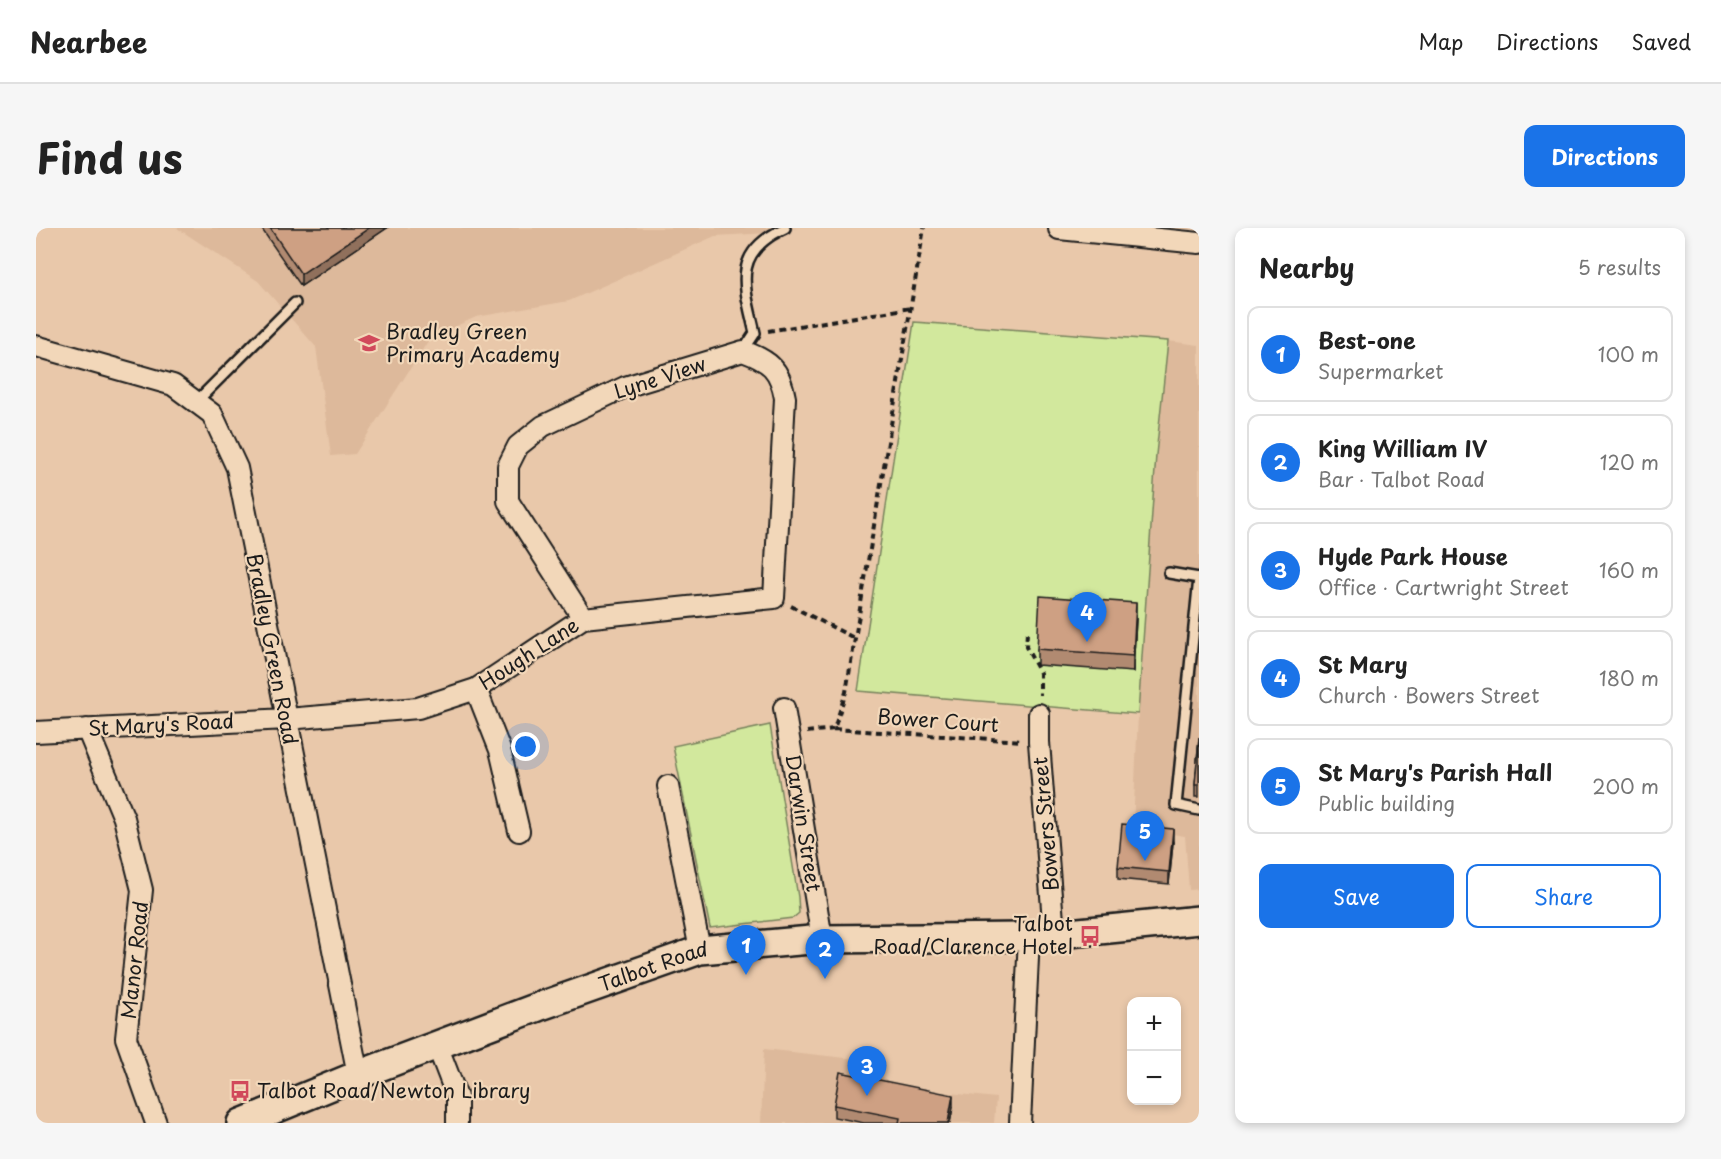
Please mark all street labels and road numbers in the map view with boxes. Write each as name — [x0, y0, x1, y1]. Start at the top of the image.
street label: Lyne View — [610, 348, 710, 406]
street label: Bradley Green Road — [240, 551, 306, 747]
street label: Hough Lane — [472, 610, 584, 697]
street label: Bower Court — [876, 701, 1000, 739]
street label: St Mary's Road — [87, 705, 235, 743]
street label: Darwin Street — [778, 752, 830, 894]
street label: Bowers Street — [1024, 756, 1066, 892]
street label: Manor Road — [113, 899, 155, 1020]
street label: Talbot Road — [594, 933, 709, 999]

